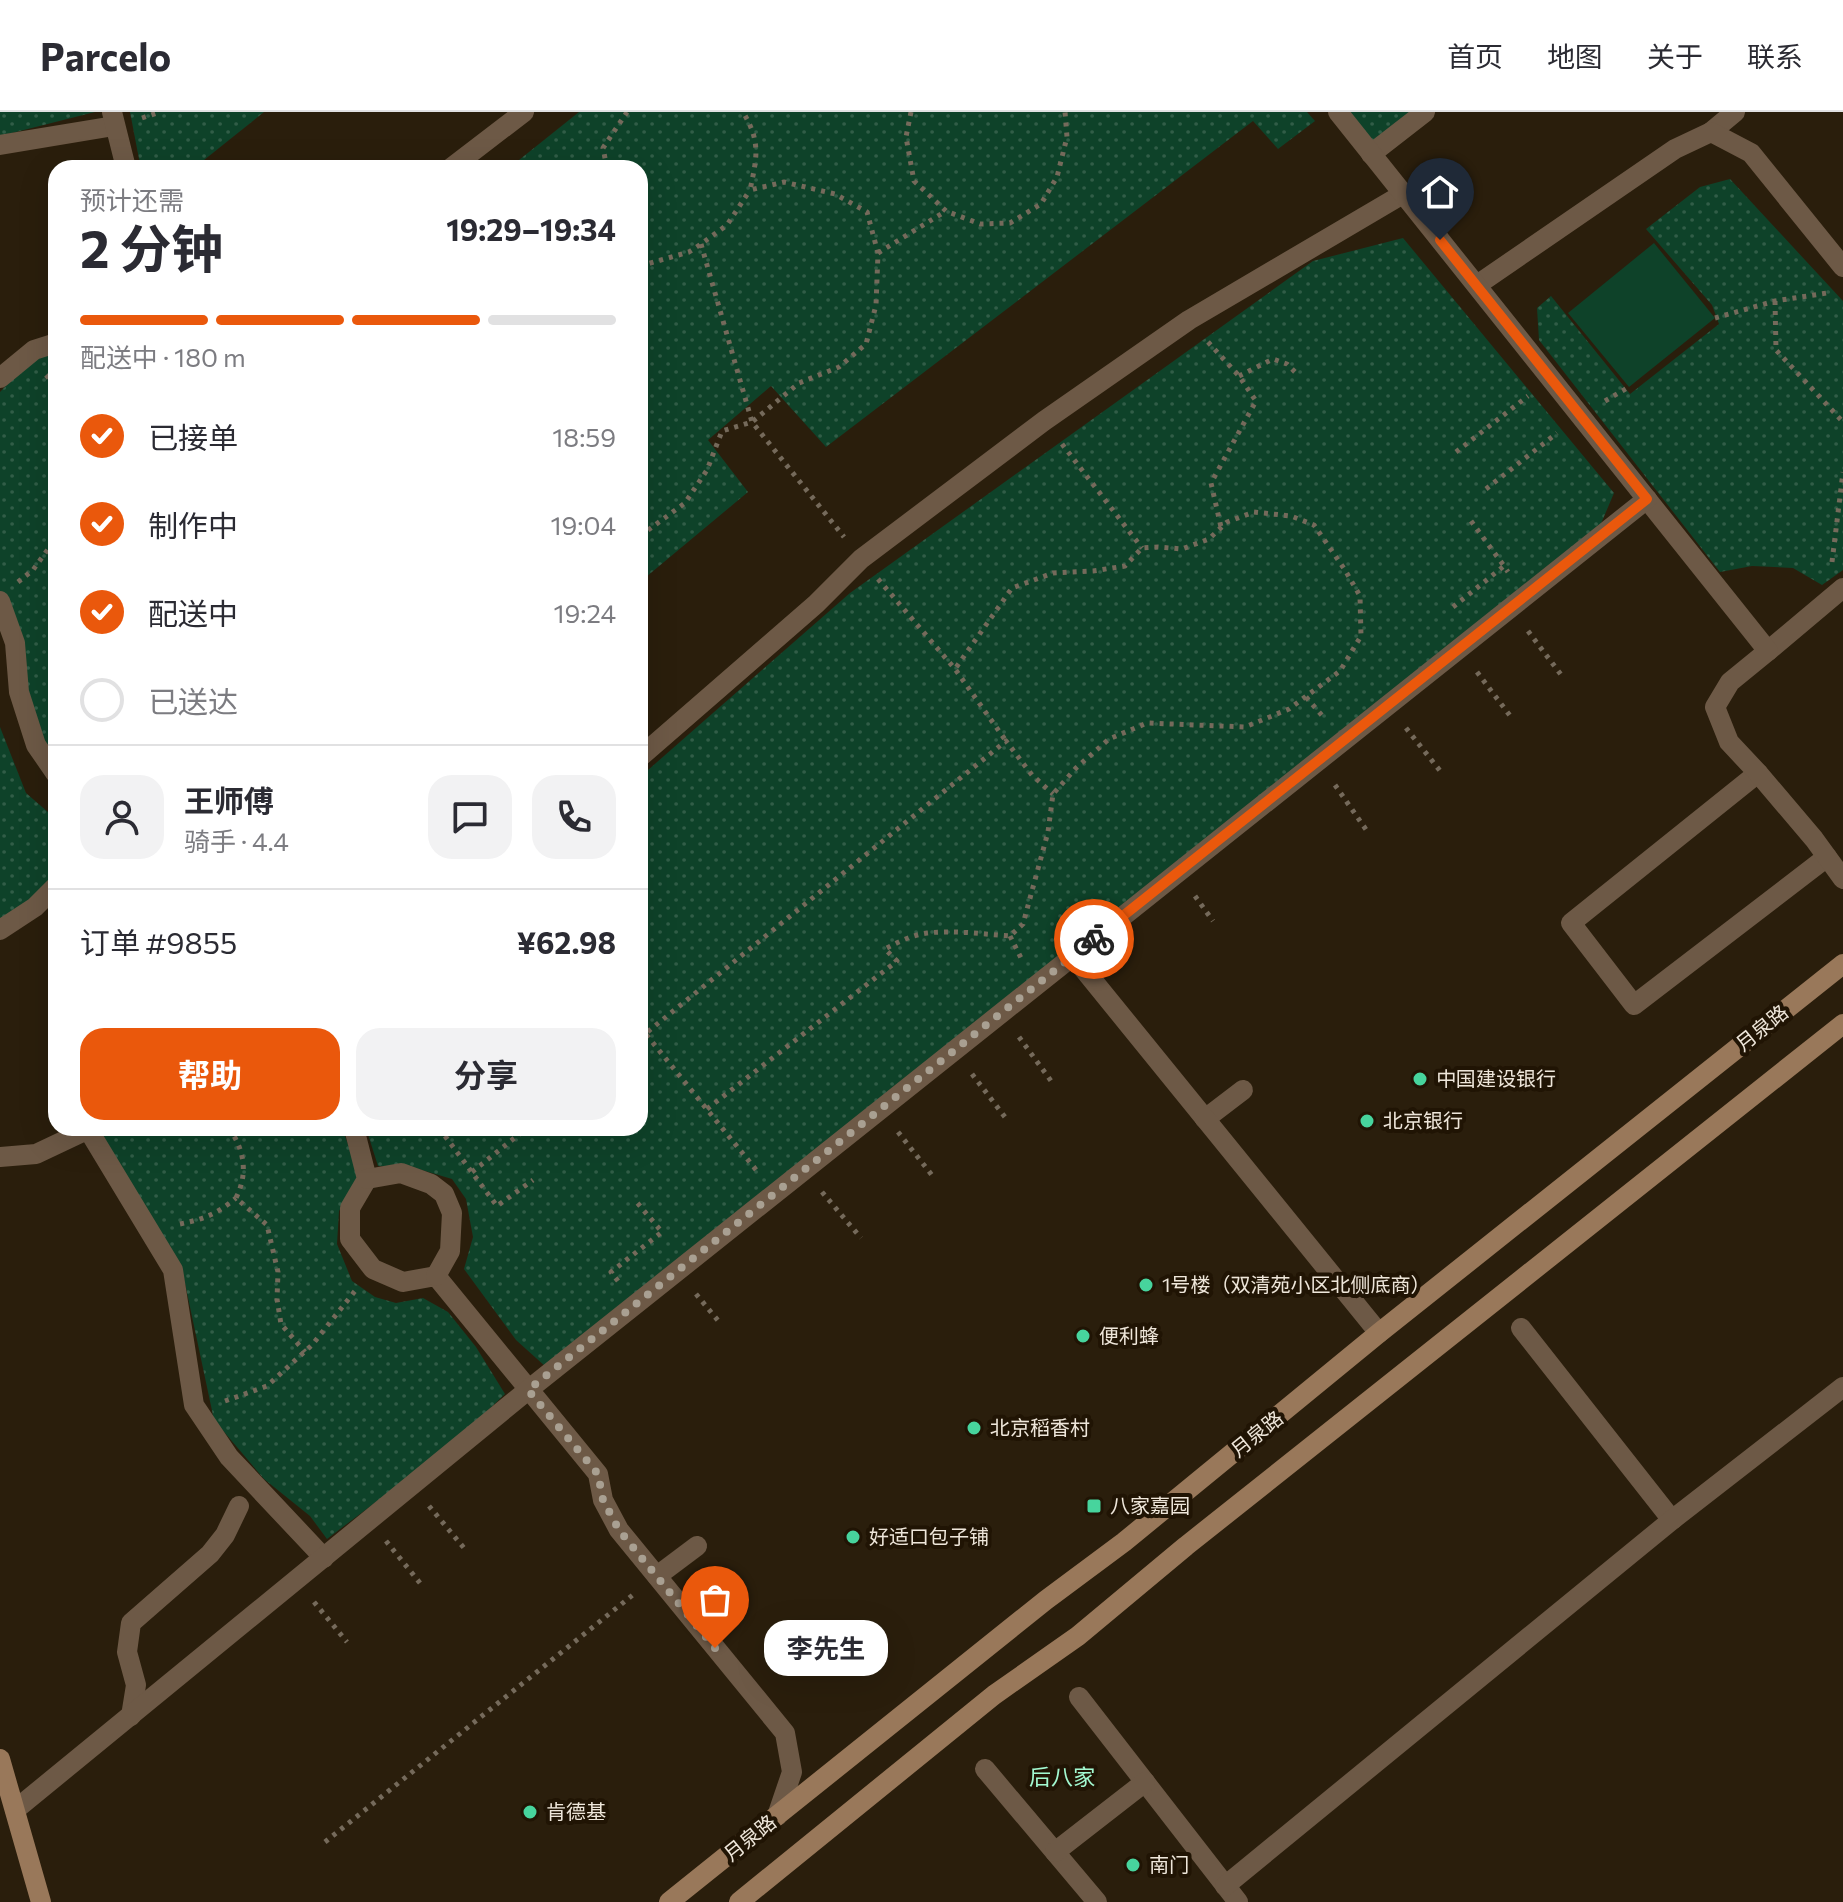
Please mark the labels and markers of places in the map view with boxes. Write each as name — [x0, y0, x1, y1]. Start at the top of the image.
pin — [1406, 158, 1474, 240]
place label: 中国建设银行 — [1436, 1066, 1556, 1090]
marker: 中国建设银行 — [1411, 1070, 1429, 1088]
place label: 北京银行 — [1383, 1108, 1463, 1132]
marker: 北京银行 — [1358, 1112, 1376, 1130]
place label: 1号楼（双清苑小区北侧底商） — [1162, 1272, 1431, 1296]
marker: 1号楼（双清苑小区北侧底商） — [1137, 1276, 1155, 1294]
place label: 便利蜂 — [1099, 1323, 1159, 1347]
marker: 便利蜂 — [1074, 1327, 1092, 1345]
place label: 北京稻香村 — [990, 1415, 1090, 1439]
marker: 北京稻香村 — [965, 1419, 983, 1437]
place label: 八家嘉园 — [1110, 1493, 1190, 1517]
marker: 八家嘉园 — [1085, 1497, 1103, 1515]
place label: 好适口包子铺 — [869, 1524, 989, 1548]
marker: 好适口包子铺 — [844, 1528, 862, 1546]
pin — [681, 1566, 749, 1648]
callout: 李先生 — [763, 1620, 887, 1676]
place label: 肯德基 — [546, 1799, 606, 1823]
marker: 肯德基 — [521, 1803, 539, 1821]
place label: 南门 — [1149, 1852, 1189, 1876]
marker: 南门 — [1124, 1856, 1142, 1874]

